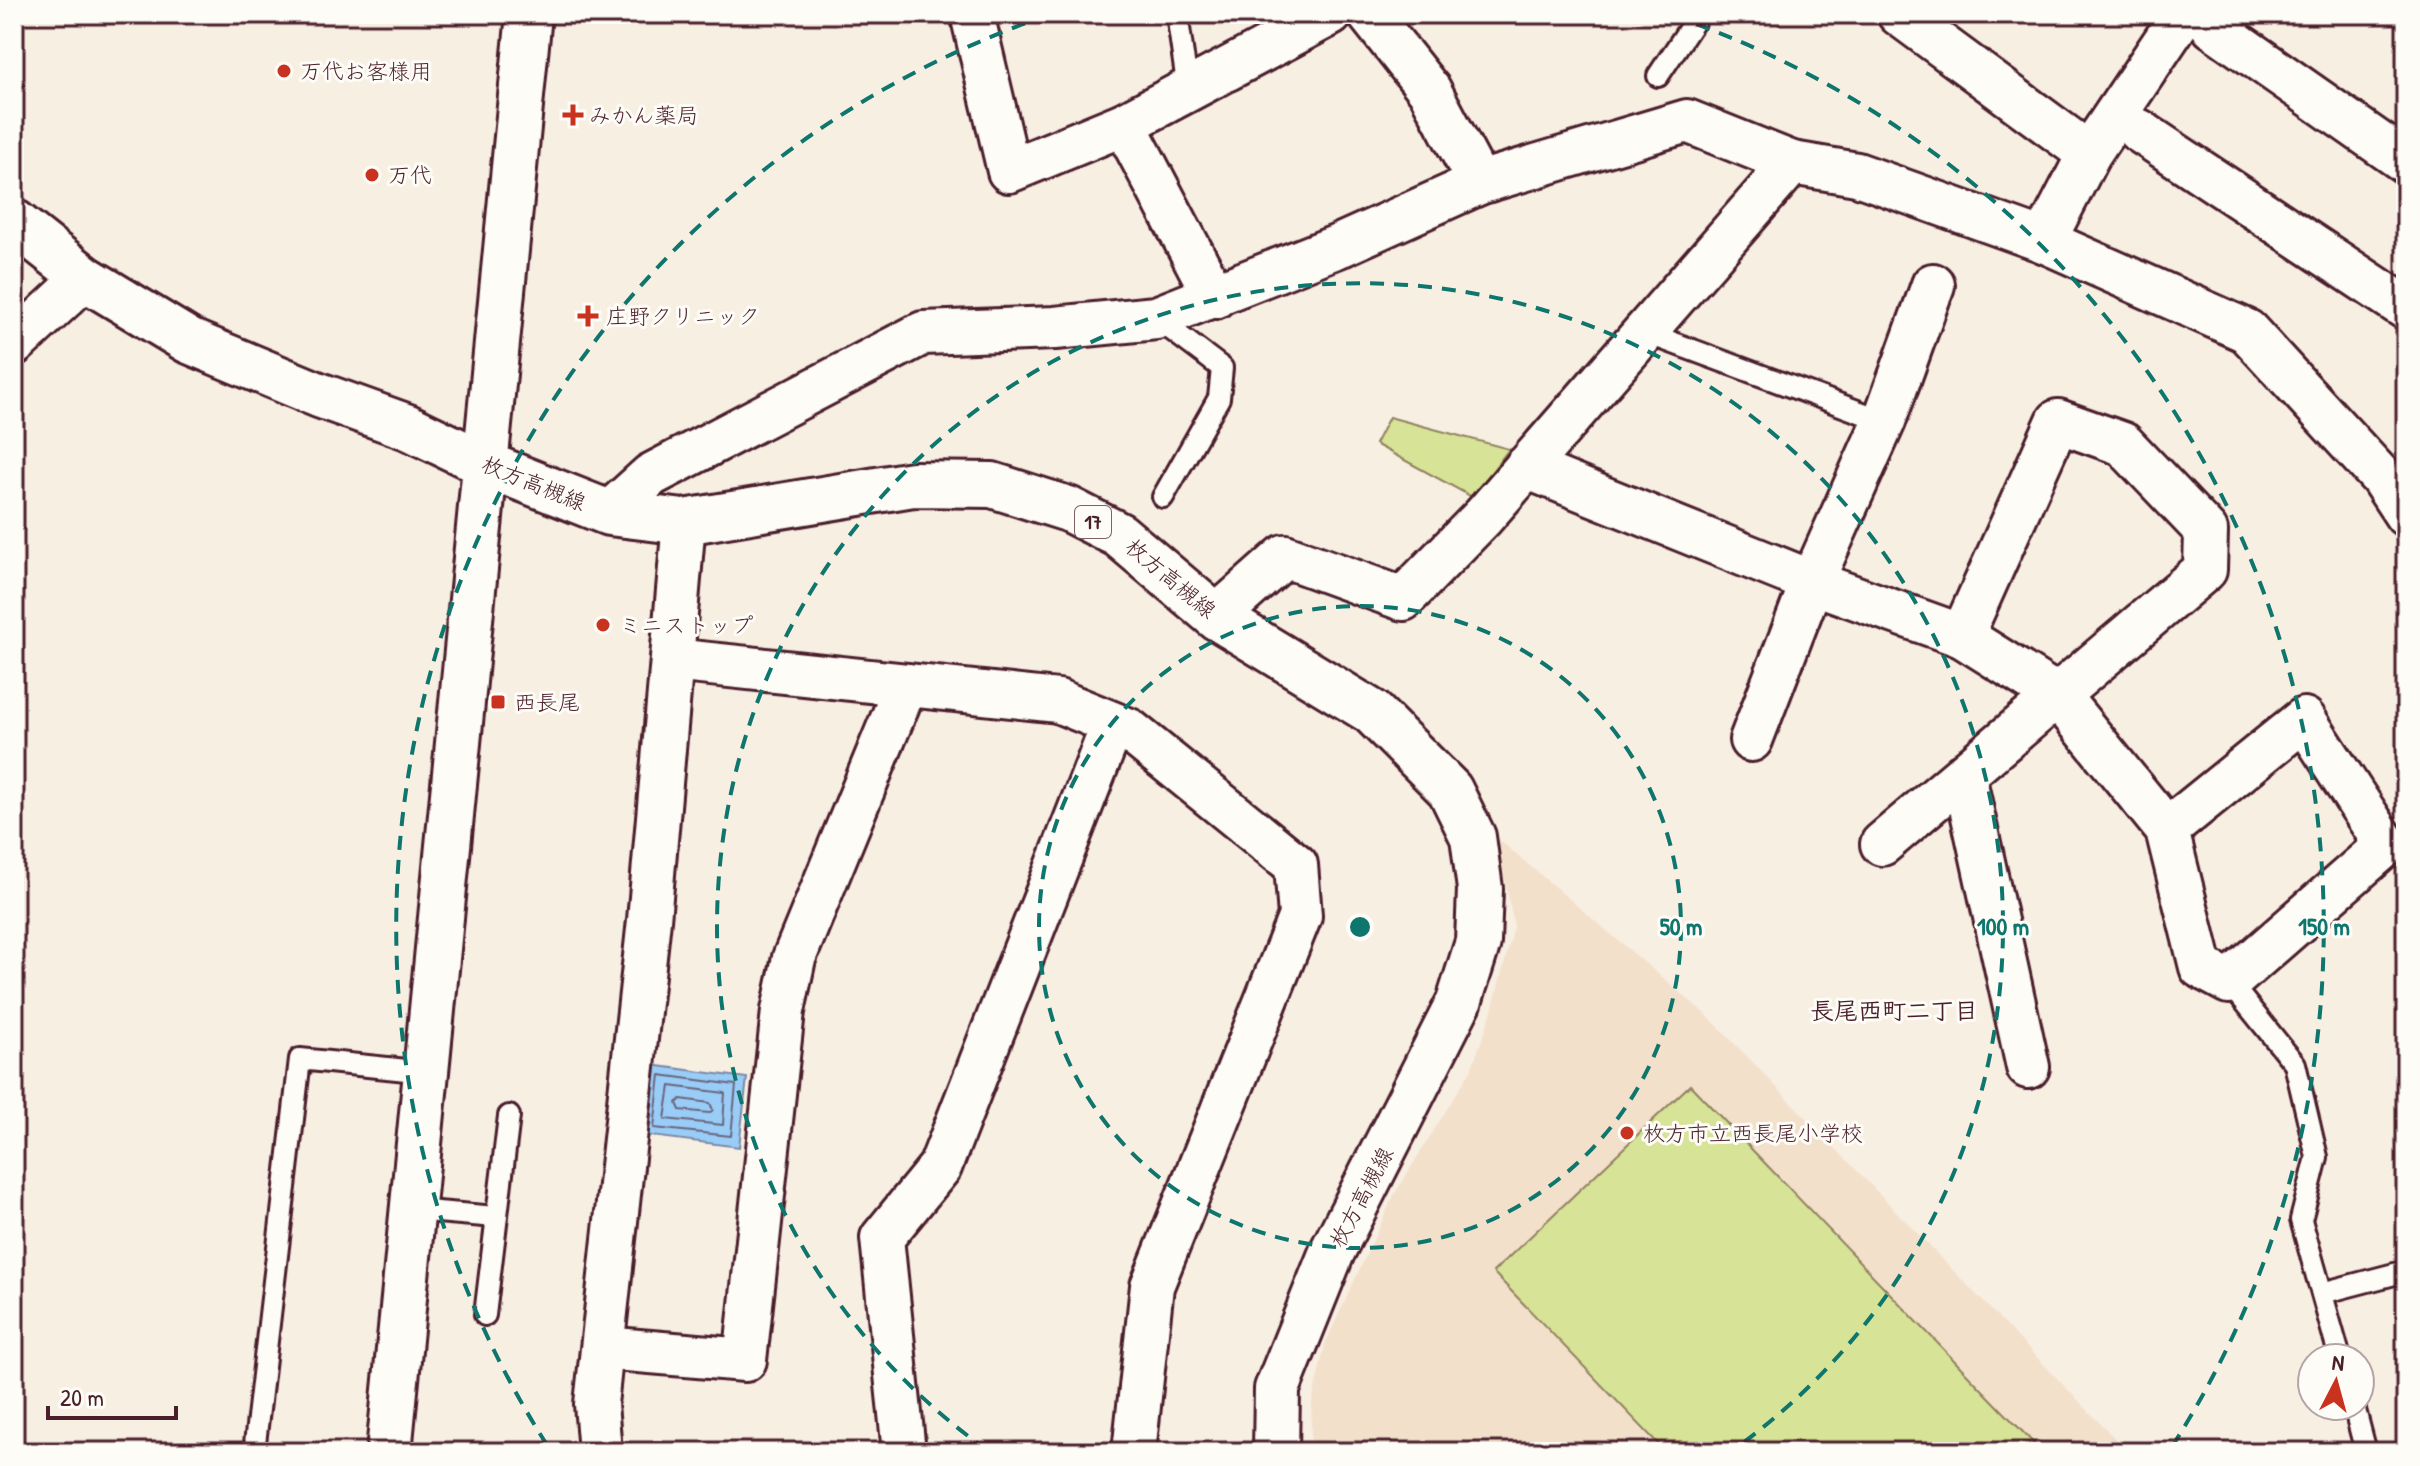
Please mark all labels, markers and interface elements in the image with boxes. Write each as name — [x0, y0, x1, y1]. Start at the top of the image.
place label: 万代お客様用 — [300, 56, 432, 86]
marker: 万代お客様用 — [275, 62, 293, 80]
place label: みかん薬局 — [589, 100, 699, 130]
marker: みかん薬局 — [564, 106, 582, 124]
place label: 万代 — [388, 160, 432, 190]
marker: 万代 — [363, 166, 381, 184]
place label: 庄野クリニック — [606, 301, 760, 331]
marker: 庄野クリニック — [577, 305, 599, 327]
street label: 枚方高槻線 — [477, 448, 591, 518]
road number: 17 — [1075, 506, 1111, 538]
street label: 枚方高槻線 — [1119, 531, 1223, 625]
place label: ミニストップ — [619, 610, 753, 640]
marker: ミニストップ — [594, 616, 612, 634]
place label: 西長尾 — [514, 687, 580, 717]
marker: 西長尾 — [489, 693, 507, 711]
text: 50 m — [1660, 910, 1702, 942]
text: 100 m — [1977, 910, 2029, 942]
text: 150 m — [2298, 910, 2350, 942]
centre of rings — [1346, 913, 1374, 941]
district label: 長尾西町二丁目 — [1810, 994, 1978, 1026]
place label: 枚方市立西長尾小学校 — [1643, 1118, 1863, 1148]
marker: 枚方市立西長尾小学校 — [1618, 1124, 1636, 1142]
street label: 枚方高槻線 — [1322, 1141, 1400, 1253]
north arrow — [2296, 1342, 2376, 1422]
text: N — [2331, 1347, 2346, 1378]
scale bar — [48, 1370, 176, 1420]
text: 20 m — [60, 1381, 104, 1413]

